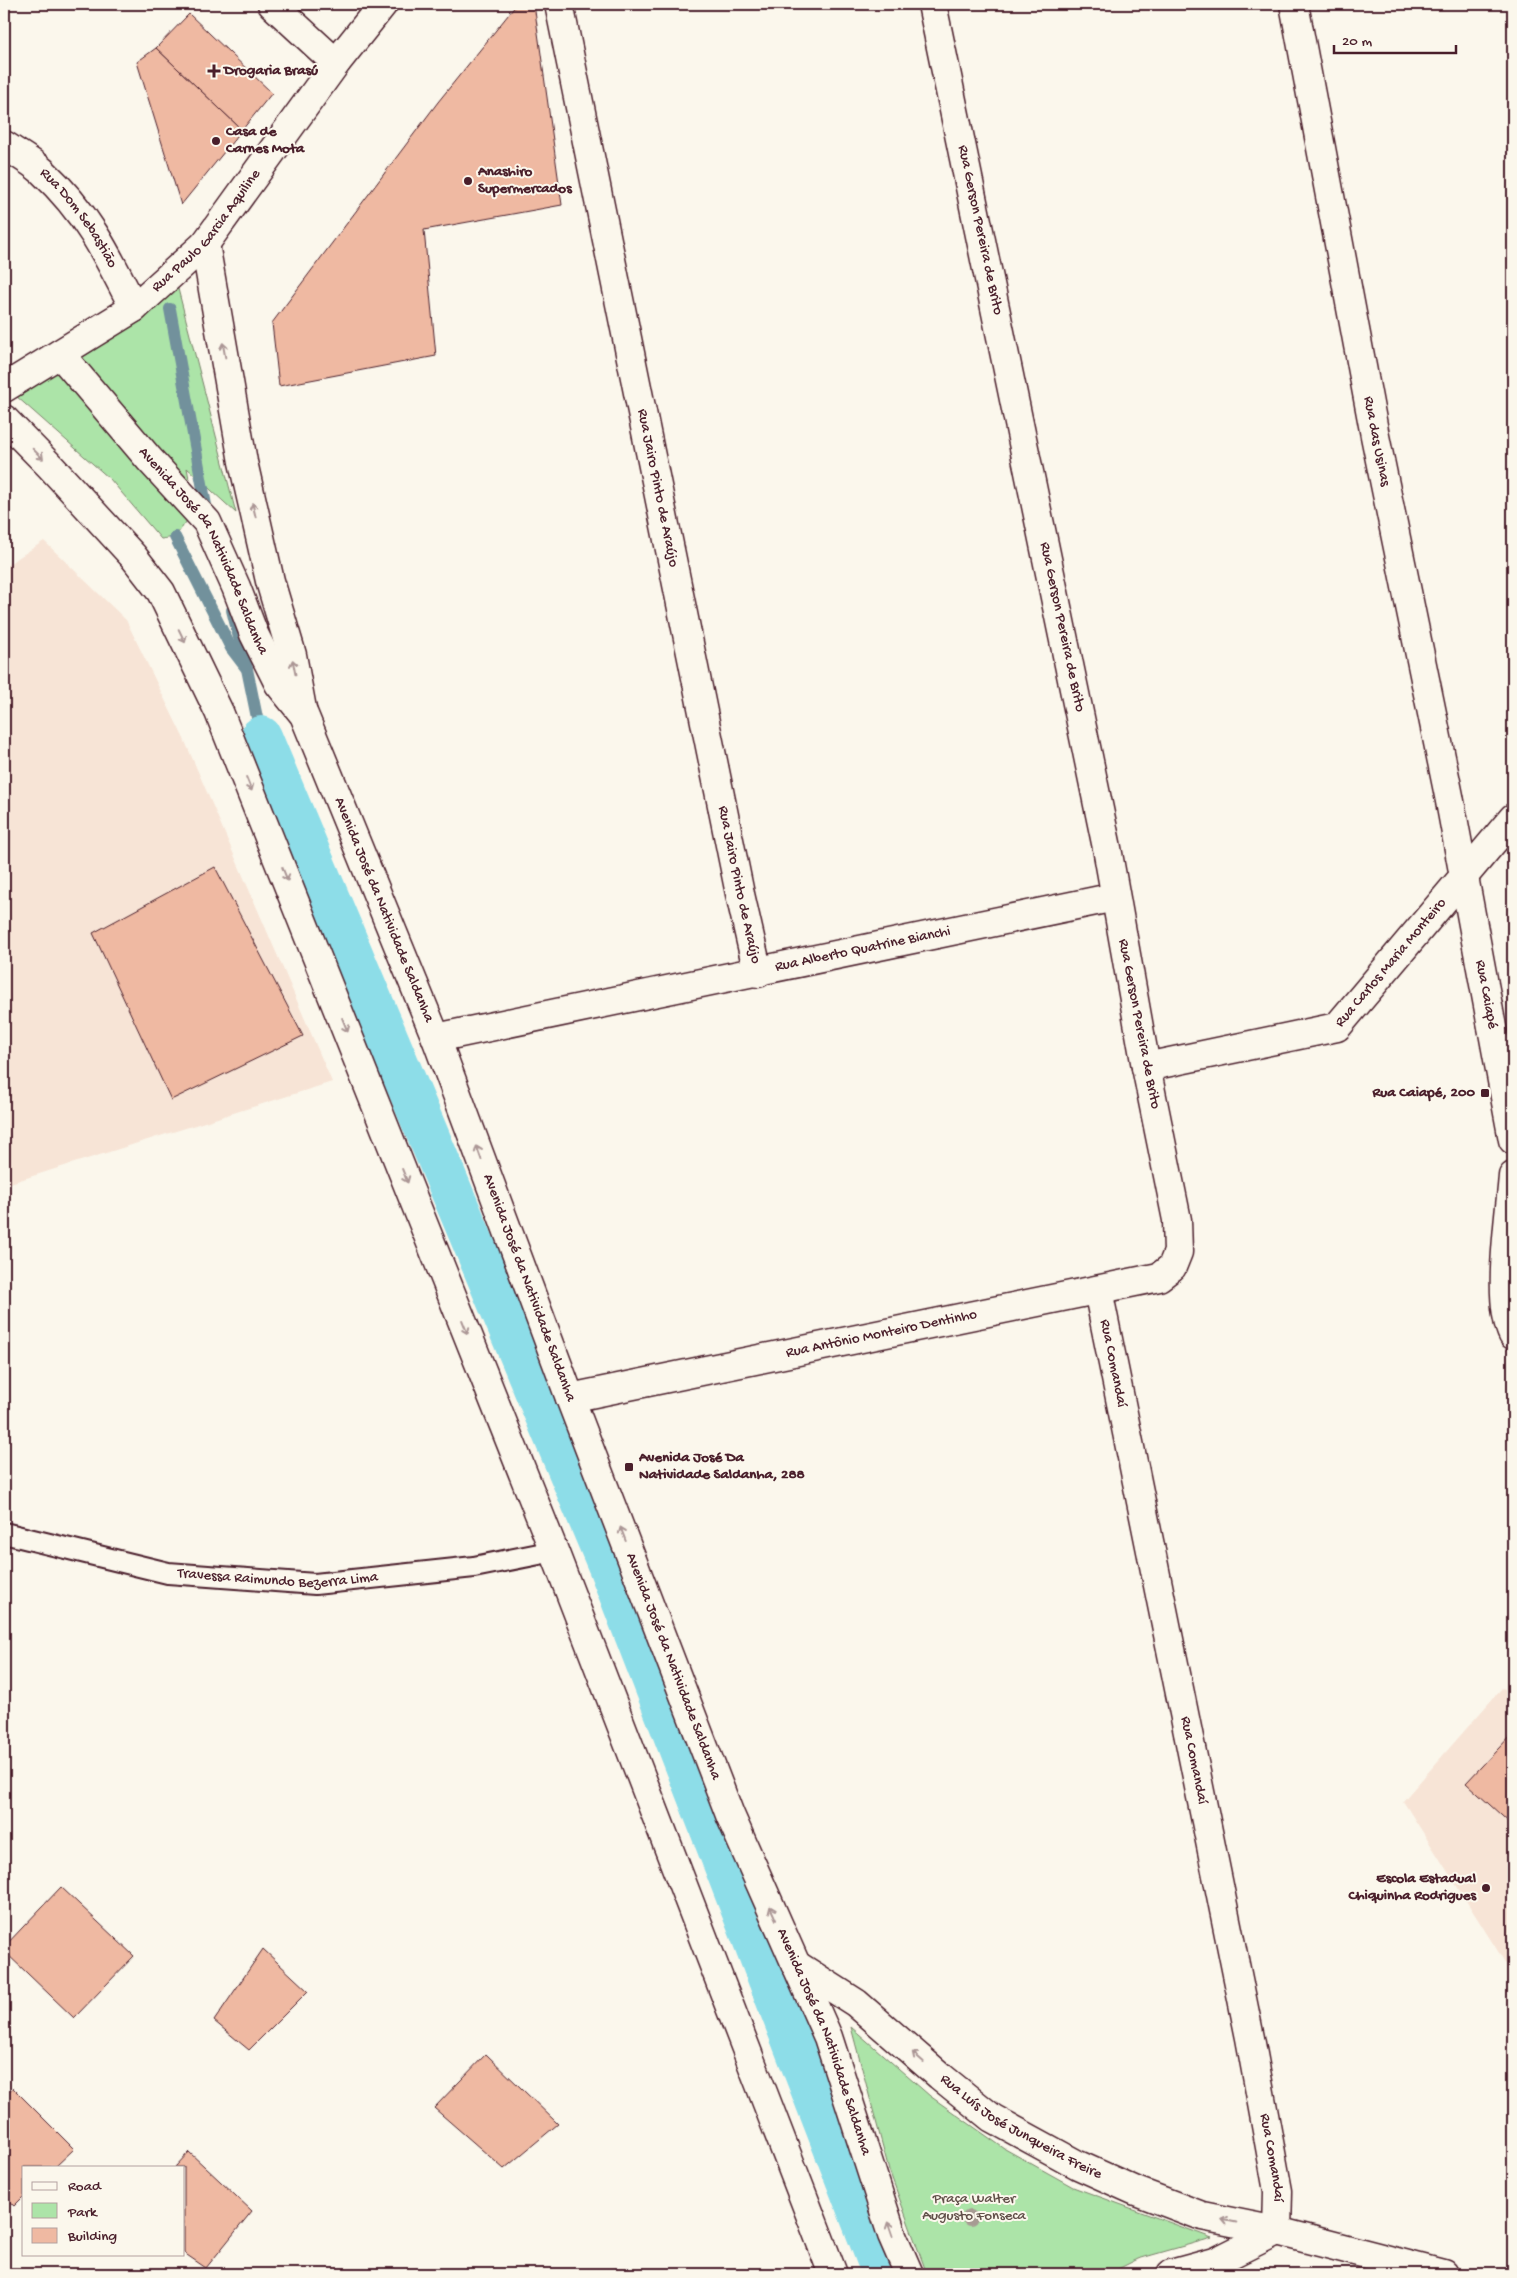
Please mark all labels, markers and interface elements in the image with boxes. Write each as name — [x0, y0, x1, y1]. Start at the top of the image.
scale bar — [1334, 22, 1457, 54]
text: 20 m — [1342, 33, 1372, 51]
place label: Drogaria Brasú — [222, 62, 319, 80]
marker: Drogaria Brasú — [208, 65, 220, 77]
place label: Casa de Carnes Mota — [225, 123, 305, 158]
marker: Casa de Carnes Mota — [210, 135, 222, 147]
street label: Rua Gerson Pereira de Brito — [953, 144, 1007, 317]
place label: Anashiro Supermercados — [477, 163, 573, 198]
street label: Rua Dom Sebastião — [36, 164, 121, 272]
street label: Rua Paulo Garcia Aquiline — [148, 166, 265, 296]
marker: Anashiro Supermercados — [462, 175, 474, 187]
one-way arrow — [218, 343, 228, 359]
street label: Rua das Usinas — [1359, 395, 1394, 488]
street label: Rua Jairo Pinto de Araújo — [633, 407, 682, 569]
street label: Avenida José da Natividade Saldanha — [134, 444, 272, 658]
one-way arrow — [32, 448, 44, 460]
one-way arrow — [249, 502, 258, 518]
street label: Rua Gerson Pereira de Brito — [1035, 541, 1089, 714]
one-way arrow — [178, 628, 187, 643]
one-way arrow — [289, 660, 298, 676]
one-way arrow — [244, 776, 254, 791]
street label: Avenida José da Natividade Saldanha — [330, 795, 438, 1026]
street label: Rua Jairo Pinto de Araújo — [713, 804, 765, 966]
one-way arrow — [281, 866, 290, 881]
street label: Rua Carlos Maria Monteiro — [1331, 894, 1451, 1031]
street label: Rua Alberto Quatrine Bianchi — [773, 922, 952, 976]
street label: Rua Gerson Pereira de Brito — [1114, 937, 1164, 1111]
street label: Rua Caiapé — [1471, 958, 1501, 1031]
one-way arrow — [341, 1017, 350, 1032]
place label: Rua Caiapé, 200 — [1371, 1084, 1475, 1102]
marker: Rua Caiapé, 200 — [1479, 1087, 1491, 1099]
one-way arrow — [474, 1146, 483, 1161]
one-way arrow — [401, 1168, 410, 1183]
street label: Avenida José da Natividade Saldanha — [478, 1172, 580, 1405]
street label: Rua Antônio Monteiro Dentinho — [784, 1306, 979, 1362]
street label: Rua Comandaí — [1095, 1318, 1131, 1410]
one-way arrow — [461, 1319, 470, 1334]
place label: Avenida José Da Natividade Saldanha, 288 — [638, 1449, 805, 1484]
marker: Avenida José Da Natividade Saldanha, 288 — [623, 1461, 635, 1473]
one-way arrow — [617, 1527, 626, 1542]
street label: Avenida José da Natividade Saldanha — [621, 1550, 725, 1783]
street label: Travessa Raimundo Bezerra Lima — [176, 1565, 380, 1593]
street label: Rua Comandaí — [1176, 1715, 1211, 1807]
place label: Escola Estadual Chiquinha Rodrigues — [1347, 1870, 1477, 1905]
marker: Escola Estadual Chiquinha Rodrigues — [1480, 1882, 1492, 1894]
one-way arrow — [767, 1906, 777, 1921]
street label: Avenida José da Natividade Saldanha — [772, 1926, 875, 2158]
one-way arrow — [912, 2052, 925, 2063]
street label: Rua Luís José Junqueira Freire — [936, 2071, 1105, 2184]
street label: Rua Comandaí — [1255, 2112, 1287, 2203]
legend — [22, 2166, 185, 2256]
text: Road — [68, 2178, 102, 2196]
park label: Praça Walter Augusto Fonseca — [922, 2190, 1027, 2225]
text: Park — [67, 2204, 98, 2222]
one-way arrow — [1221, 2216, 1237, 2226]
one-way arrow — [885, 2221, 895, 2237]
text: Building — [67, 2228, 117, 2246]

